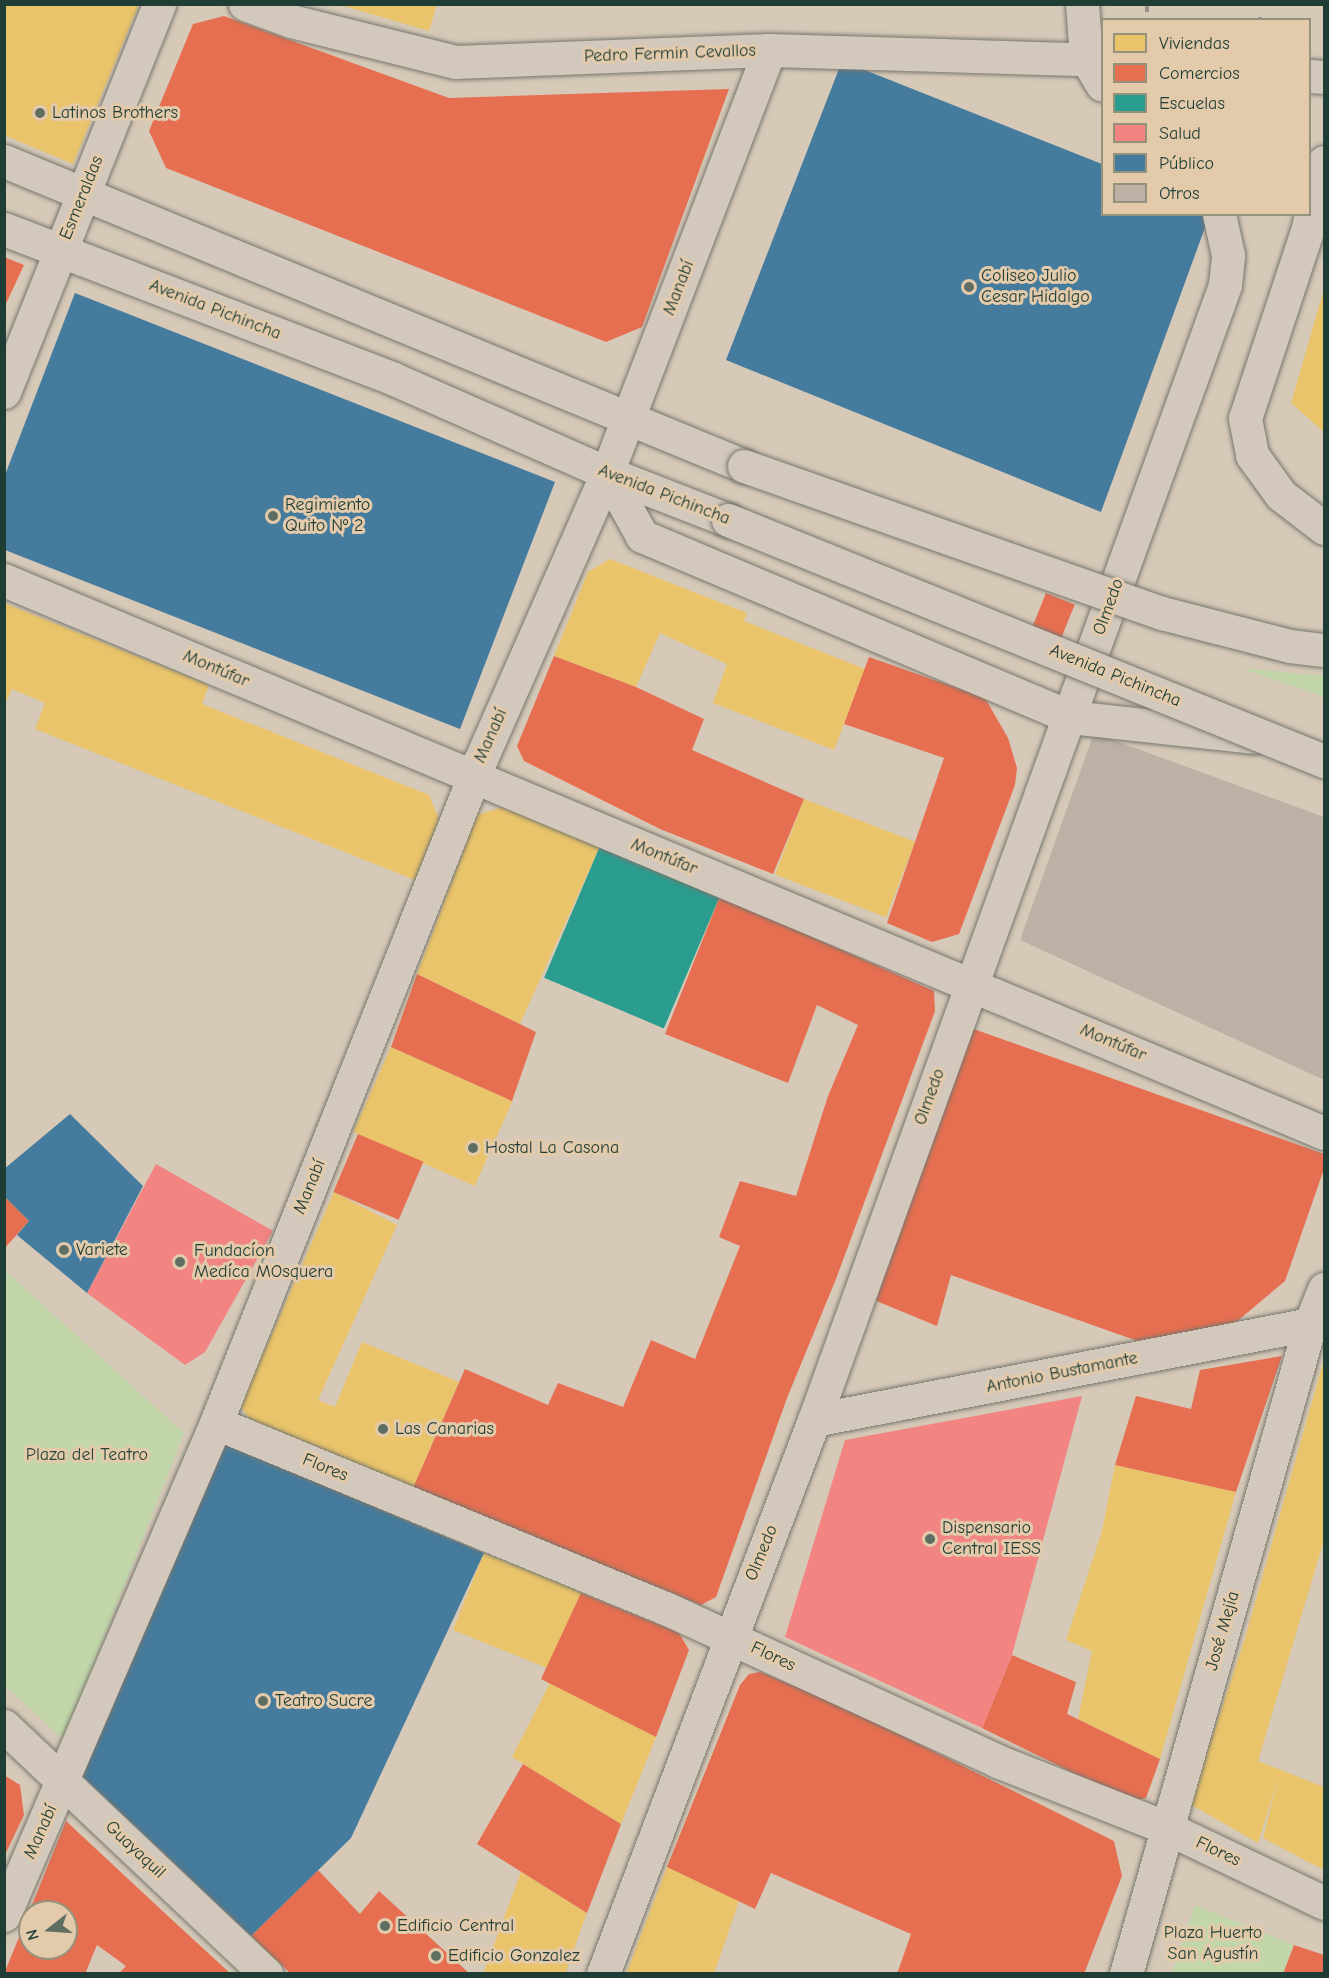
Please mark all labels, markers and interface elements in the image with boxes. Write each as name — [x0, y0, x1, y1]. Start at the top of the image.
legend — [1101, 18, 1311, 216]
text: Viviendas — [1159, 33, 1230, 54]
street label: Pedro Fermin Cevallos — [584, 40, 756, 68]
text: Comercios — [1159, 63, 1240, 84]
text: Escuelas — [1159, 93, 1225, 114]
place label: Latinos Brothers — [52, 102, 178, 124]
marker: Latinos Brothers — [33, 106, 47, 120]
text: Salud — [1159, 123, 1201, 144]
street label: Esmeraldas — [55, 153, 109, 243]
text: Público — [1159, 153, 1214, 174]
text: Otros — [1159, 183, 1199, 204]
street label: Manabí — [659, 257, 699, 319]
place label: Coliseo Julio Cesar Hidalgo — [981, 266, 1090, 308]
street label: Avenida Pichincha — [146, 275, 284, 345]
marker: Coliseo Julio Cesar Hidalgo — [962, 280, 976, 294]
street label: Avenida Pichincha — [595, 460, 733, 530]
place label: Regimiento Quito Nº 2 — [285, 495, 370, 538]
marker: Regimiento Quito Nº 2 — [266, 509, 280, 523]
street label: Olmedo — [1089, 576, 1129, 638]
street label: Avenida Pichincha — [1046, 640, 1184, 712]
street label: Montúfar — [180, 645, 252, 693]
street label: Manabí — [469, 705, 513, 767]
street label: Montúfar — [627, 834, 701, 880]
street label: Montúfar — [1077, 1019, 1149, 1067]
street label: Olmedo — [910, 1066, 950, 1128]
place label: Hostal La Casona — [485, 1137, 619, 1159]
marker: Hostal La Casona — [466, 1141, 480, 1155]
street label: Manabí — [289, 1156, 331, 1218]
place label: Variete — [76, 1239, 128, 1261]
place label: Fundacíon Medíca MOsquera — [194, 1241, 333, 1284]
marker: Variete — [57, 1243, 71, 1257]
marker: Fundacíon Medíca MOsquera — [171, 1253, 189, 1271]
street label: Antonio Bustamante — [985, 1348, 1139, 1398]
place label: Las Canarias — [395, 1418, 494, 1440]
marker: Las Canarias — [376, 1422, 390, 1436]
park label: Plaza del Teatro — [26, 1444, 148, 1466]
street label: Flores — [299, 1449, 351, 1487]
place label: Dispensario Central IESS — [942, 1518, 1041, 1561]
street label: Olmedo — [741, 1522, 783, 1584]
marker: Dispensario Central IESS — [923, 1532, 937, 1546]
street label: José Mejía — [1201, 1589, 1245, 1673]
street label: Flores — [747, 1637, 799, 1677]
place label: Teatro Sucre — [275, 1690, 372, 1712]
marker: Teatro Sucre — [256, 1694, 270, 1708]
street label: Manabí — [19, 1801, 63, 1863]
street label: Guayaquil — [100, 1817, 170, 1883]
street label: Flores — [1192, 1832, 1244, 1872]
north arrow — [18, 1900, 78, 1960]
place label: Edificio Central — [397, 1915, 514, 1937]
marker: Edificio Central — [378, 1919, 392, 1933]
park label: Plaza Huerto San Agustín — [1164, 1923, 1262, 1966]
text: N — [23, 1927, 43, 1942]
place label: Edificio Gonzalez — [448, 1945, 580, 1967]
marker: Edificio Gonzalez — [429, 1949, 443, 1963]

